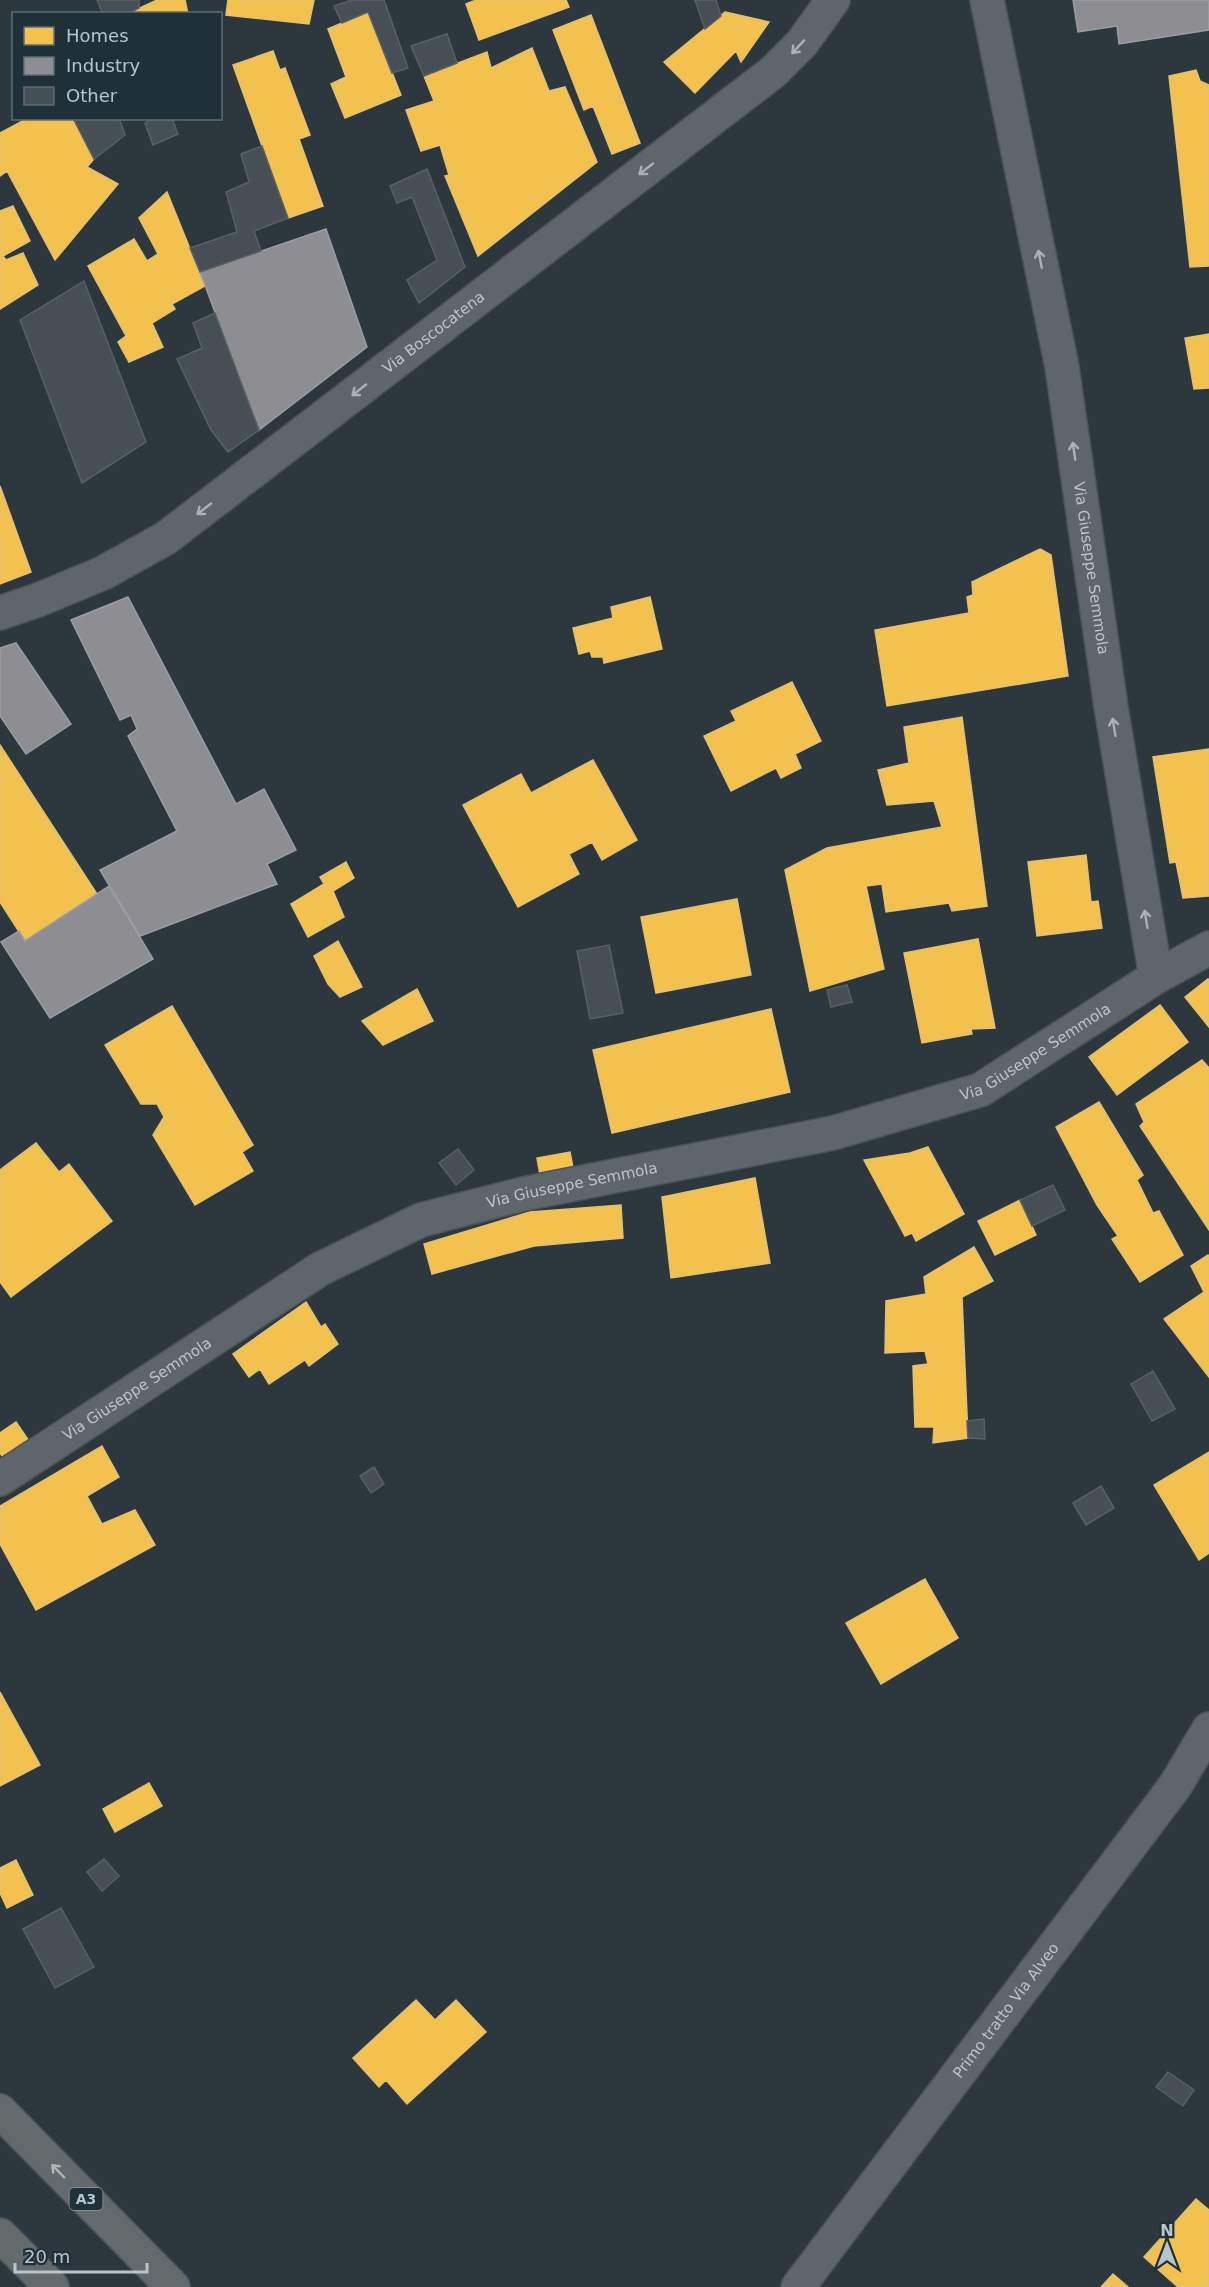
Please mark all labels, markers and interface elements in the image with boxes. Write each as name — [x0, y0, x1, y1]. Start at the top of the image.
legend — [12, 12, 222, 120]
text: Homes — [66, 25, 129, 46]
one-way arrow — [791, 39, 805, 54]
text: Industry — [66, 55, 140, 76]
text: Other — [66, 85, 118, 106]
one-way arrow — [639, 163, 655, 175]
one-way arrow — [1033, 250, 1045, 269]
street label: Via Boscocatena — [379, 288, 488, 377]
one-way arrow — [351, 384, 367, 396]
one-way arrow — [1068, 442, 1079, 461]
street label: Via Giuseppe Semmola — [1070, 481, 1112, 656]
one-way arrow — [196, 502, 212, 515]
one-way arrow — [1108, 718, 1119, 737]
one-way arrow — [1140, 910, 1151, 930]
street label: Via Giuseppe Semmola — [958, 999, 1114, 1104]
street label: Via Giuseppe Semmola — [485, 1159, 659, 1212]
street label: Via Giuseppe Semmola — [59, 1334, 215, 1444]
street label: Primo tratto Via Alveo — [949, 1939, 1063, 2082]
one-way arrow — [51, 2163, 66, 2178]
road number: A3 — [70, 2188, 103, 2210]
north arrow — [1137, 2215, 1197, 2275]
text: N — [1160, 2221, 1174, 2240]
scale bar — [15, 2236, 147, 2274]
text: 20 m — [24, 2246, 70, 2267]

